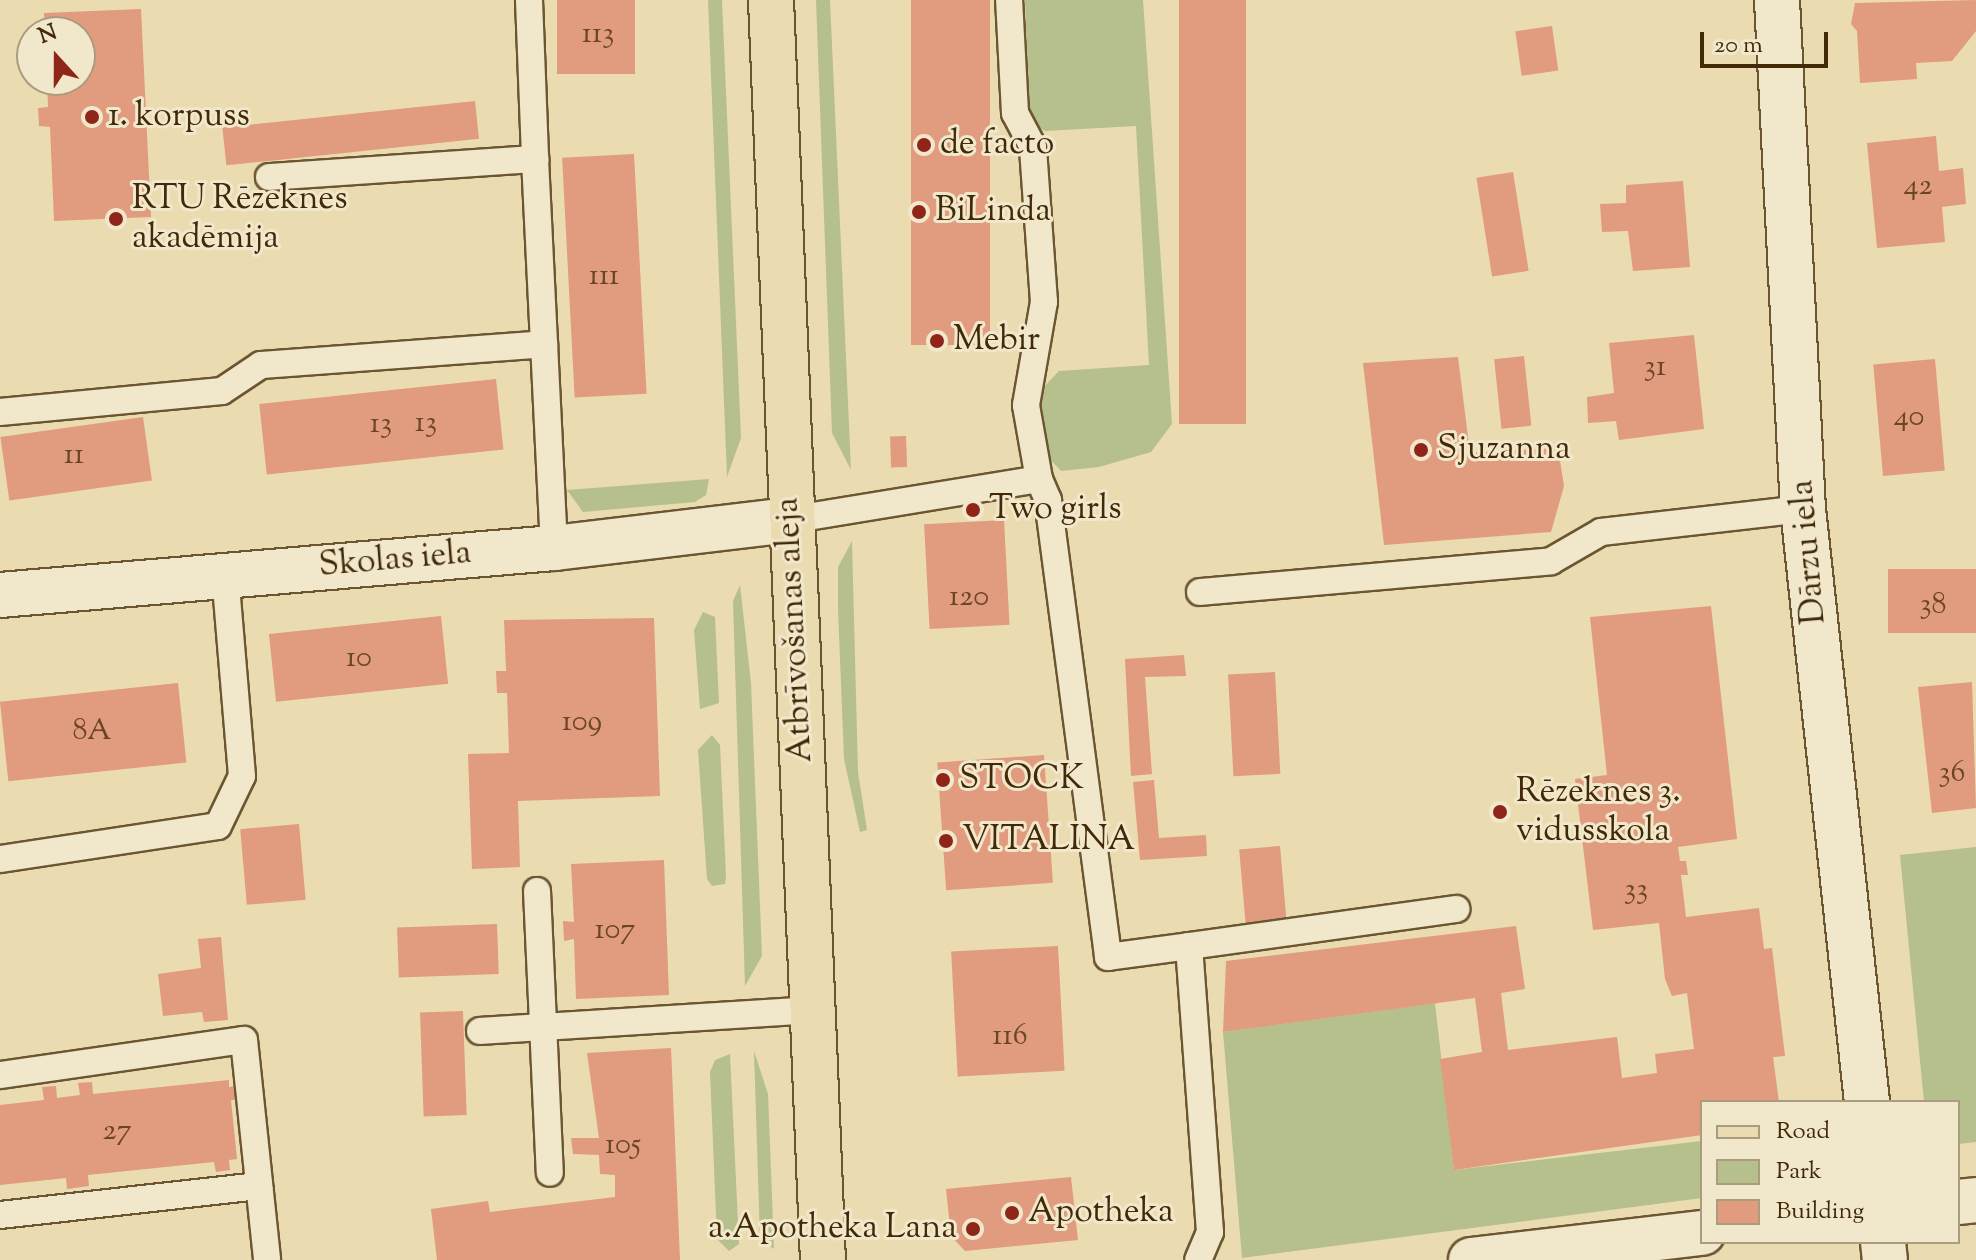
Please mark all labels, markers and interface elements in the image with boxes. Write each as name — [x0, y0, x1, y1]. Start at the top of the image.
north arrow — [16, 16, 96, 96]
scale bar — [1704, 16, 1832, 66]
text: N — [34, 17, 62, 54]
house number: 113 — [582, 17, 614, 53]
text: 20 m — [1714, 29, 1763, 63]
place label: 1. korpuss — [108, 97, 250, 137]
marker: 1. korpuss — [83, 108, 101, 126]
place label: de facto — [940, 125, 1054, 165]
marker: de facto — [915, 136, 933, 154]
house number: 42 — [1903, 169, 1933, 205]
place label: RTU Rēzeknes akadēmija — [132, 179, 348, 258]
place label: BiLinda — [935, 192, 1051, 232]
marker: BiLinda — [910, 203, 928, 221]
marker: RTU Rēzeknes akadēmija — [107, 210, 125, 228]
house number: 111 — [589, 259, 619, 295]
place label: Mebir — [953, 321, 1040, 361]
marker: Mebir — [928, 332, 946, 350]
house number: 31 — [1644, 350, 1666, 386]
house number: 40 — [1894, 400, 1924, 436]
house number: 13 — [415, 406, 437, 442]
house number: 13 — [370, 407, 392, 443]
place label: Sjuzanna — [1437, 430, 1571, 470]
house number: 11 — [64, 438, 84, 474]
marker: Sjuzanna — [1412, 441, 1430, 459]
street label: Dārzu iela — [1782, 478, 1836, 626]
place label: Two girls — [989, 490, 1122, 530]
street label: Atbrīvošanas aleja — [768, 496, 822, 764]
marker: Two girls — [964, 501, 982, 519]
street label: Skolas iela — [317, 533, 473, 587]
house number: 120 — [949, 580, 989, 616]
house number: 38 — [1919, 588, 1947, 624]
house number: 10 — [346, 641, 372, 677]
house number: 109 — [562, 705, 602, 741]
house number: 8A — [72, 714, 112, 750]
house number: 36 — [1939, 756, 1965, 792]
place label: STOCK — [959, 760, 1084, 800]
marker: STOCK — [934, 771, 952, 789]
place label: Rēzeknes 3. vidusskola — [1516, 772, 1681, 852]
marker: Rēzeknes 3. vidusskola — [1491, 803, 1509, 821]
place label: VITALINA — [962, 821, 1135, 861]
marker: VITALINA — [937, 832, 955, 850]
house number: 33 — [1624, 873, 1648, 909]
house number: 107 — [595, 913, 635, 949]
house number: 116 — [992, 1019, 1028, 1055]
legend — [1700, 1100, 1960, 1244]
house number: 27 — [102, 1114, 132, 1150]
text: Road — [1776, 1115, 1830, 1149]
house number: 105 — [605, 1128, 641, 1164]
text: Park — [1776, 1155, 1822, 1189]
place label: Apotheka — [1028, 1193, 1174, 1233]
text: Building — [1776, 1195, 1864, 1229]
marker: Apotheka — [1003, 1204, 1021, 1222]
place label: a.Apotheka Lana — [708, 1209, 957, 1249]
marker: a.Apotheka Lana — [964, 1220, 982, 1238]

